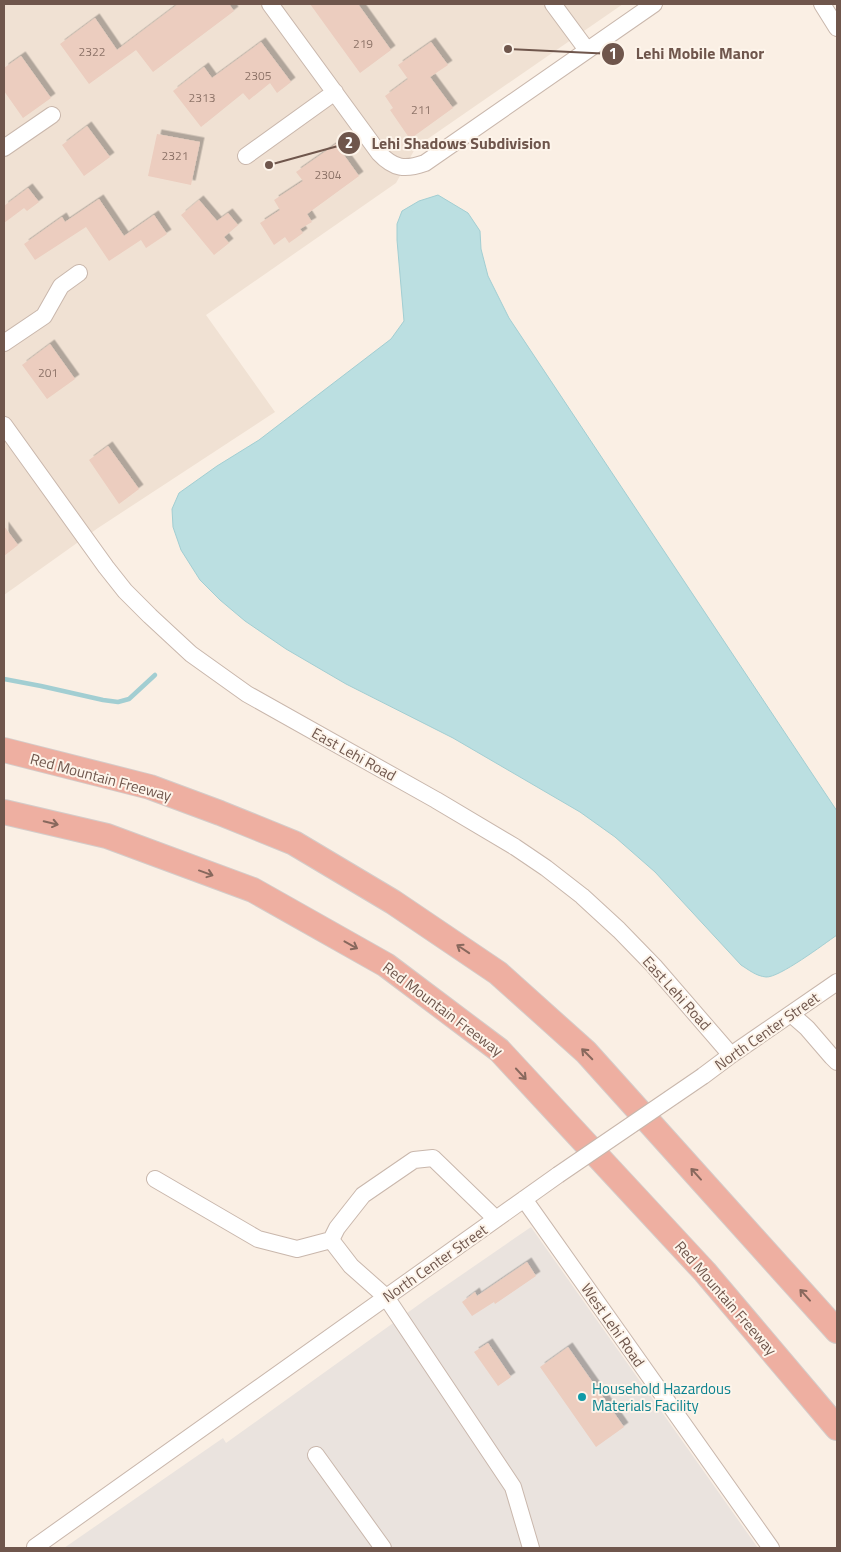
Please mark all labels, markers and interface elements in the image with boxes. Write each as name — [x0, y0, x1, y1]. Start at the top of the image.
house number: 219 — [353, 34, 373, 53]
callout: Lehi Mobile Manor — [601, 38, 774, 69]
text: Lehi Mobile Manor — [636, 41, 764, 65]
house number: 2322 — [79, 42, 105, 61]
text: 1 — [609, 42, 617, 65]
house number: 2305 — [245, 66, 272, 85]
house number: 2313 — [189, 88, 215, 107]
house number: 211 — [411, 100, 431, 119]
callout: Lehi Shadows Subdivision — [337, 128, 561, 159]
text: 2 — [345, 131, 353, 154]
text: Lehi Shadows Subdivision — [372, 131, 550, 155]
house number: 2321 — [162, 146, 188, 165]
house number: 2304 — [315, 165, 342, 184]
house number: 201 — [38, 363, 58, 382]
street label: East Lehi Road — [308, 721, 400, 787]
street label: Red Mountain Freeway — [28, 747, 174, 807]
one-way arrow — [43, 819, 59, 828]
one-way arrow — [198, 869, 213, 878]
one-way arrow — [343, 940, 358, 950]
one-way arrow — [456, 944, 470, 954]
street label: East Lehi Road — [637, 951, 717, 1035]
street label: Red Mountain Freeway — [378, 956, 508, 1062]
street label: North Center Street — [710, 986, 825, 1076]
one-way arrow — [581, 1047, 593, 1060]
one-way arrow — [515, 1068, 527, 1081]
one-way arrow — [690, 1167, 702, 1180]
street label: North Center Street — [378, 1218, 493, 1308]
street label: Red Mountain Freeway — [670, 1236, 782, 1360]
street label: West Lehi Road — [576, 1278, 650, 1372]
one-way arrow — [799, 1288, 811, 1301]
place label: Household Hazardous Materials Facility — [592, 1377, 731, 1417]
marker: Household Hazardous Materials Facility — [576, 1391, 588, 1403]

